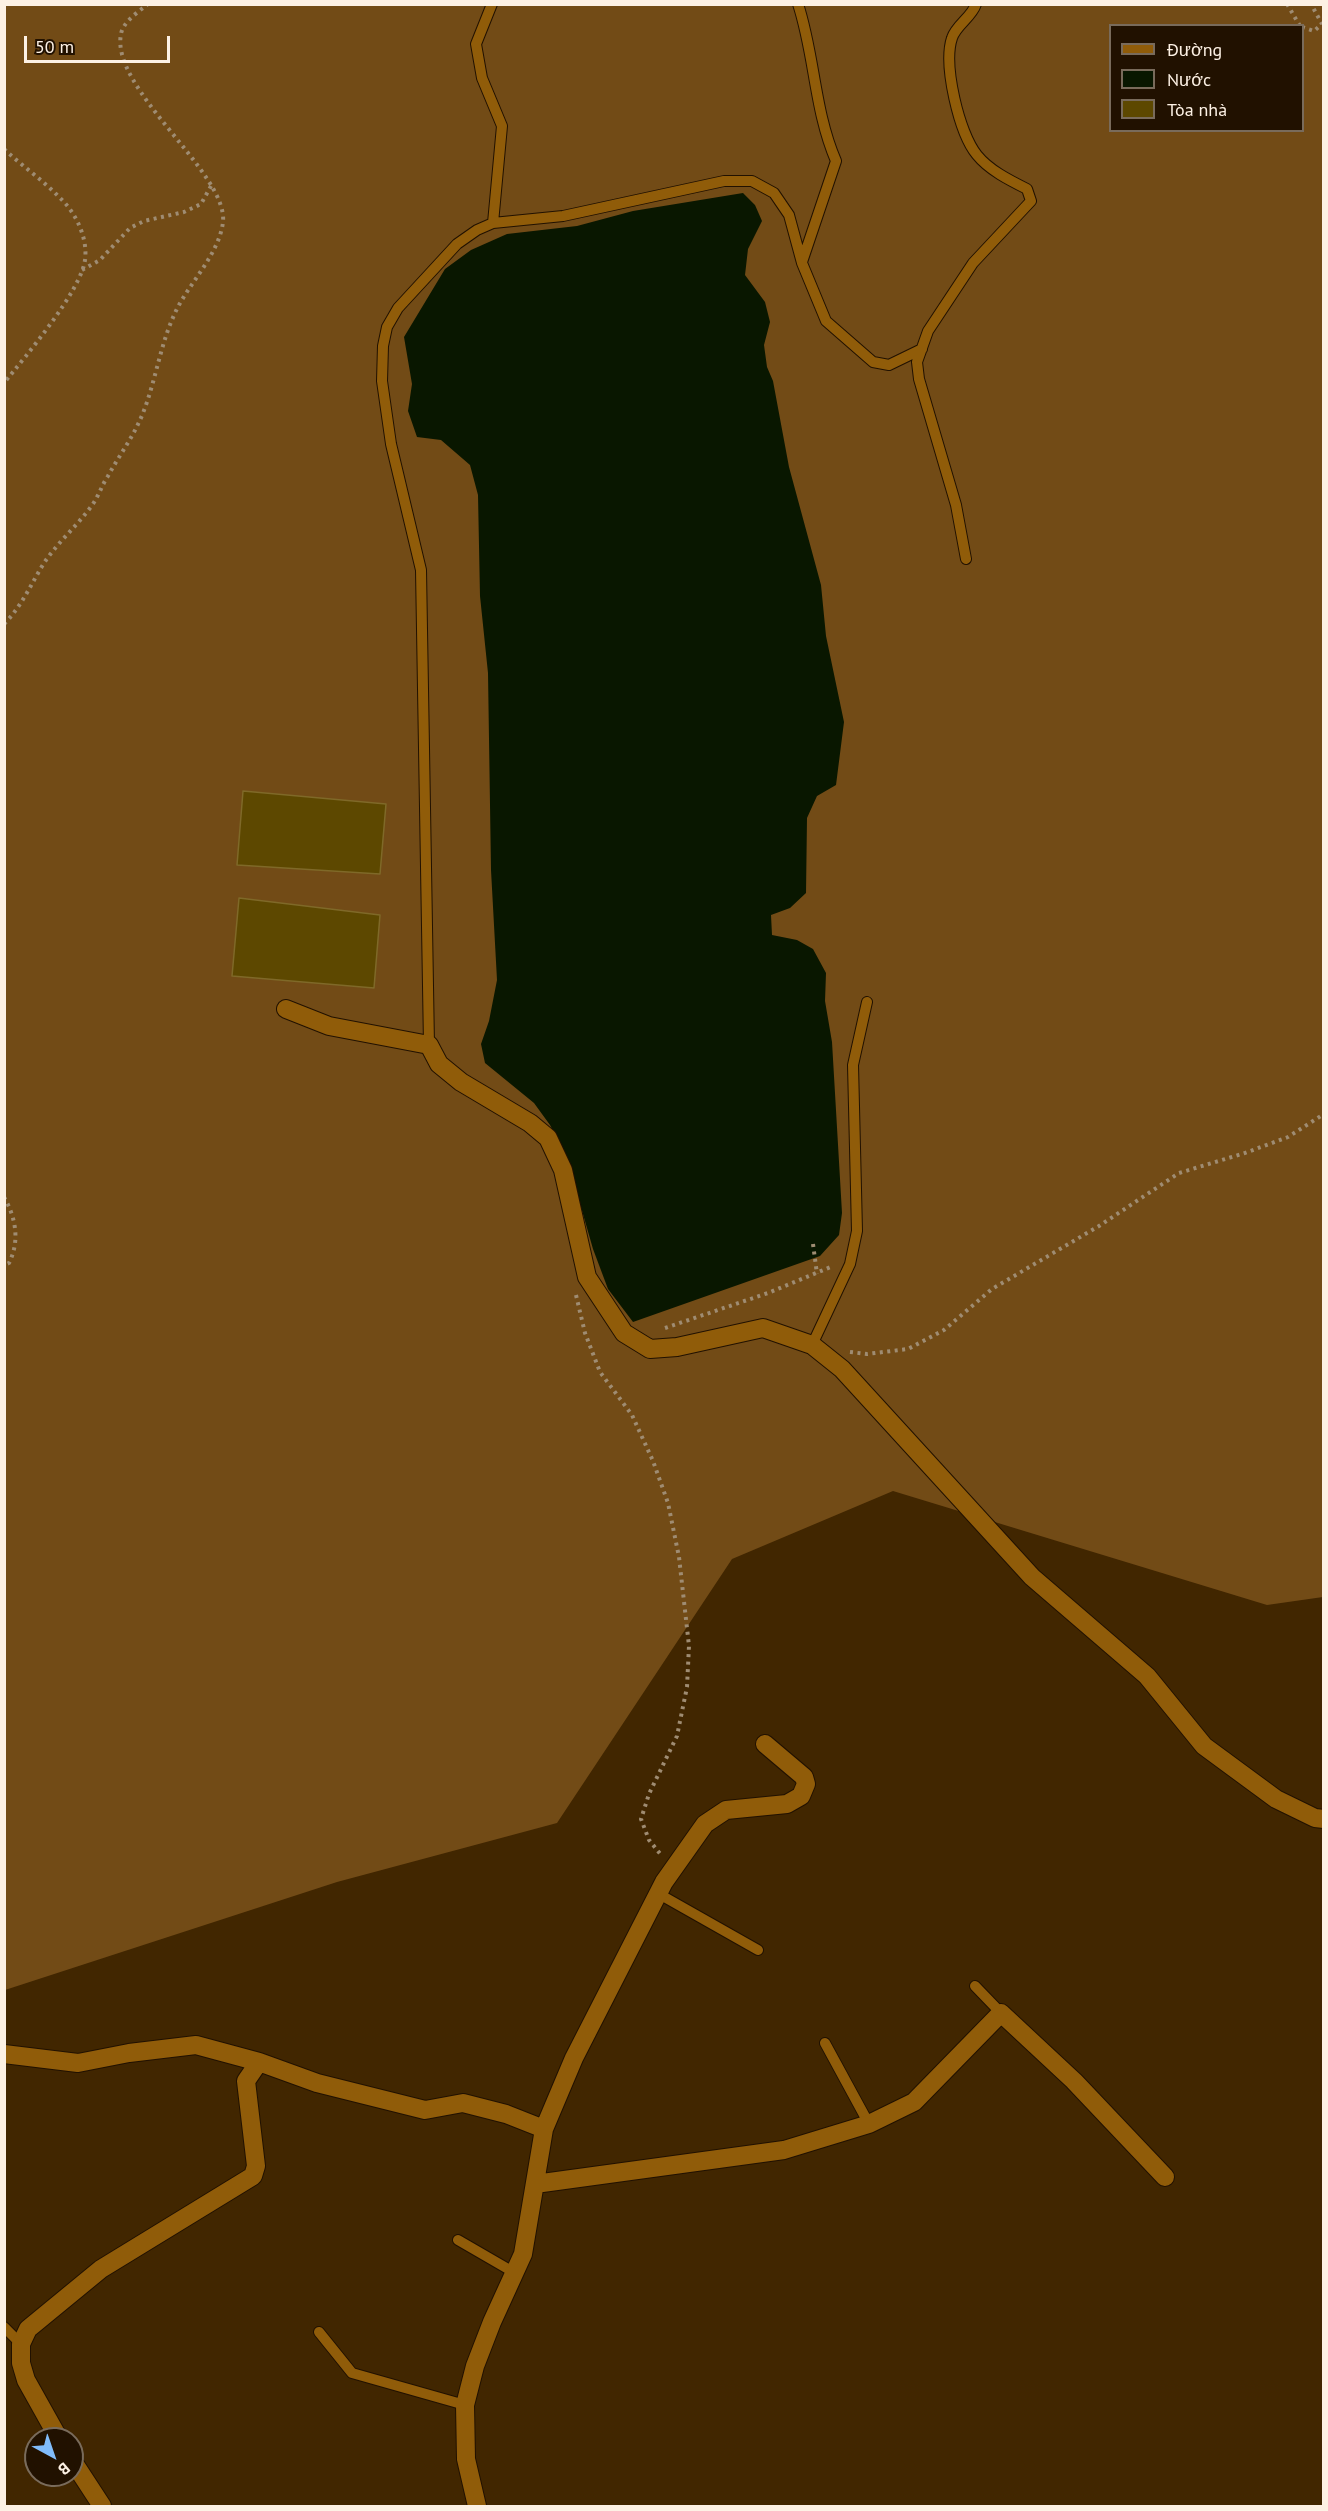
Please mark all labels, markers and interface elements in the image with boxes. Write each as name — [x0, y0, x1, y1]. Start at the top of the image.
scale bar — [27, 24, 172, 62]
legend — [1109, 24, 1304, 132]
text: 50 m — [35, 35, 74, 58]
text: Đường — [1167, 38, 1222, 61]
text: Nước — [1167, 68, 1211, 91]
text: Tòa nhà — [1167, 98, 1227, 121]
north arrow — [24, 2427, 84, 2487]
text: B — [54, 2459, 74, 2480]

